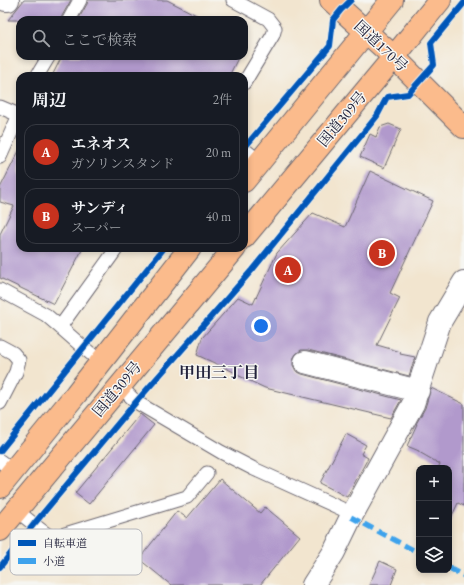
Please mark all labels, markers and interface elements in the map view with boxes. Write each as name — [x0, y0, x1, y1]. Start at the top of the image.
search box — [16, 16, 248, 60]
street label: 国道170号 — [351, 16, 412, 75]
icon: search — [30, 27, 52, 49]
text: ここで検索 — [62, 30, 137, 49]
street label: 国道309号 — [313, 87, 370, 150]
text: 周辺 — [32, 89, 66, 111]
text: 2件 — [213, 91, 232, 108]
text: エネオス — [71, 134, 131, 153]
text: A — [41, 144, 51, 161]
text: 20 m — [206, 144, 231, 161]
text: ガソリンスタンド — [71, 155, 175, 172]
text: サンディ — [71, 198, 129, 217]
text: B — [42, 208, 50, 225]
text: 40 m — [206, 208, 231, 225]
text: スーパー — [71, 219, 122, 236]
pin: B — [369, 238, 395, 268]
pin: A — [275, 255, 301, 285]
your location — [251, 316, 271, 336]
street label: 国道309号 — [88, 357, 145, 420]
district label: 甲田三丁目 — [179, 362, 259, 383]
map controls — [416, 465, 452, 573]
button: + — [416, 465, 452, 501]
button: − — [416, 501, 452, 537]
legend — [10, 529, 142, 575]
text: 自転車道 — [43, 536, 87, 550]
button: layers — [416, 537, 452, 573]
text: 小道 — [43, 554, 65, 568]

